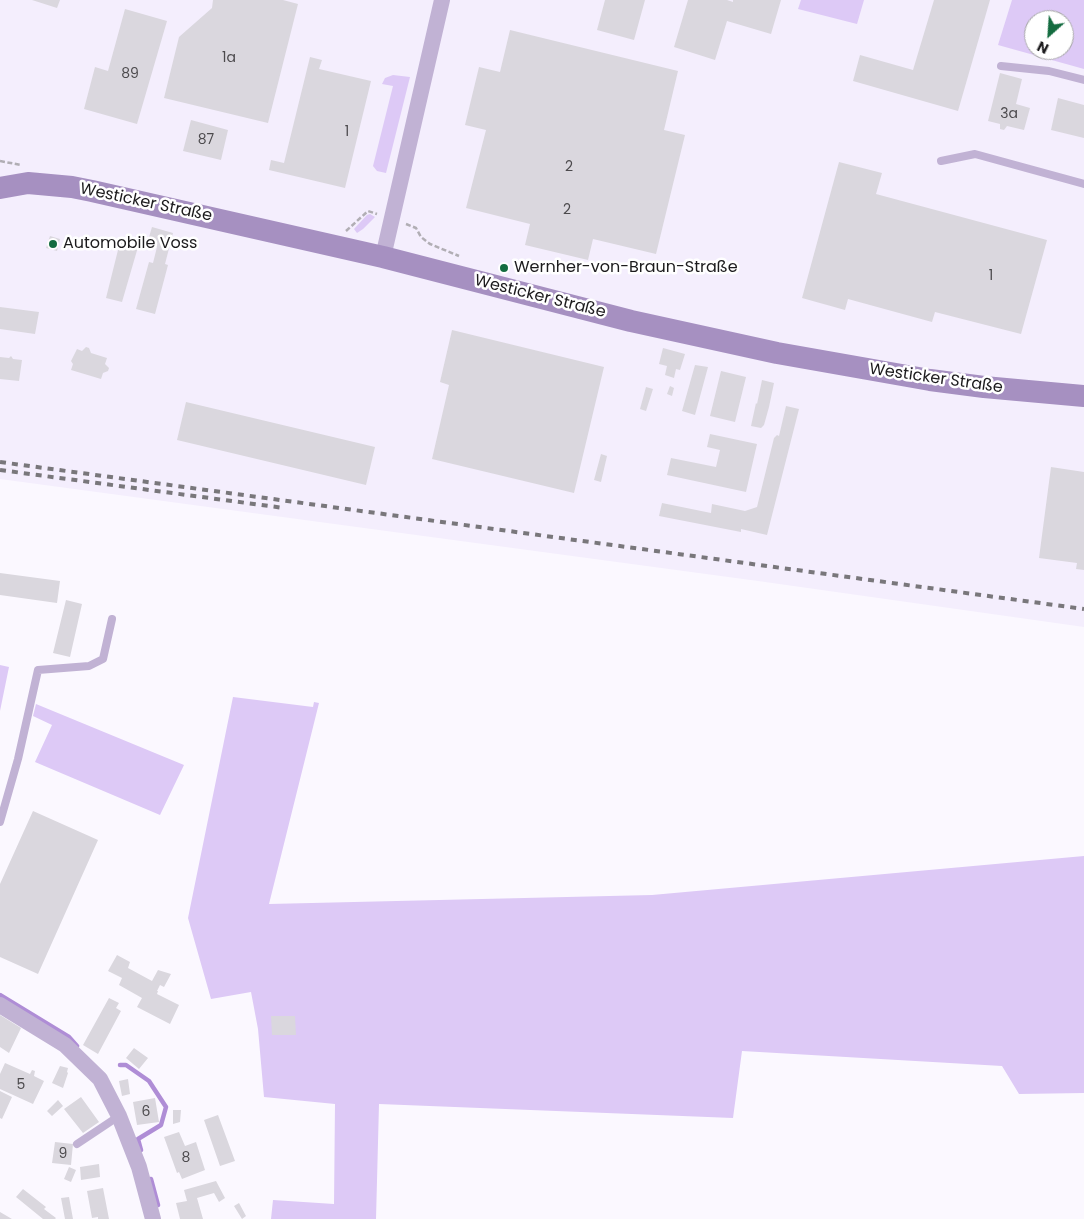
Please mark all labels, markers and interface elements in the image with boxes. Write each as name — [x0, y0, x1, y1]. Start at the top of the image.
north arrow — [1024, 10, 1074, 60]
text: N — [1034, 36, 1052, 59]
house number: 1a — [222, 50, 236, 66]
house number: 89 — [121, 66, 139, 82]
house number: 3a — [1000, 106, 1018, 122]
house number: 1 — [345, 124, 349, 140]
house number: 87 — [198, 132, 214, 148]
house number: 2 — [565, 159, 573, 175]
street label: Westicker Straße — [78, 180, 214, 226]
house number: 2 — [563, 202, 571, 218]
place label: Automobile Voss — [63, 234, 197, 254]
marker: Automobile Voss — [47, 238, 59, 250]
place label: Wernher-von-Braun-Straße — [514, 258, 738, 278]
marker: Wernher-von-Braun-Straße — [498, 262, 510, 274]
house number: 1 — [989, 268, 993, 284]
street label: Westicker Straße — [472, 271, 608, 323]
street label: Westicker Straße — [868, 360, 1004, 398]
house number: 5 — [17, 1077, 25, 1093]
house number: 6 — [142, 1104, 150, 1120]
house number: 9 — [59, 1146, 67, 1162]
house number: 8 — [182, 1150, 190, 1166]

